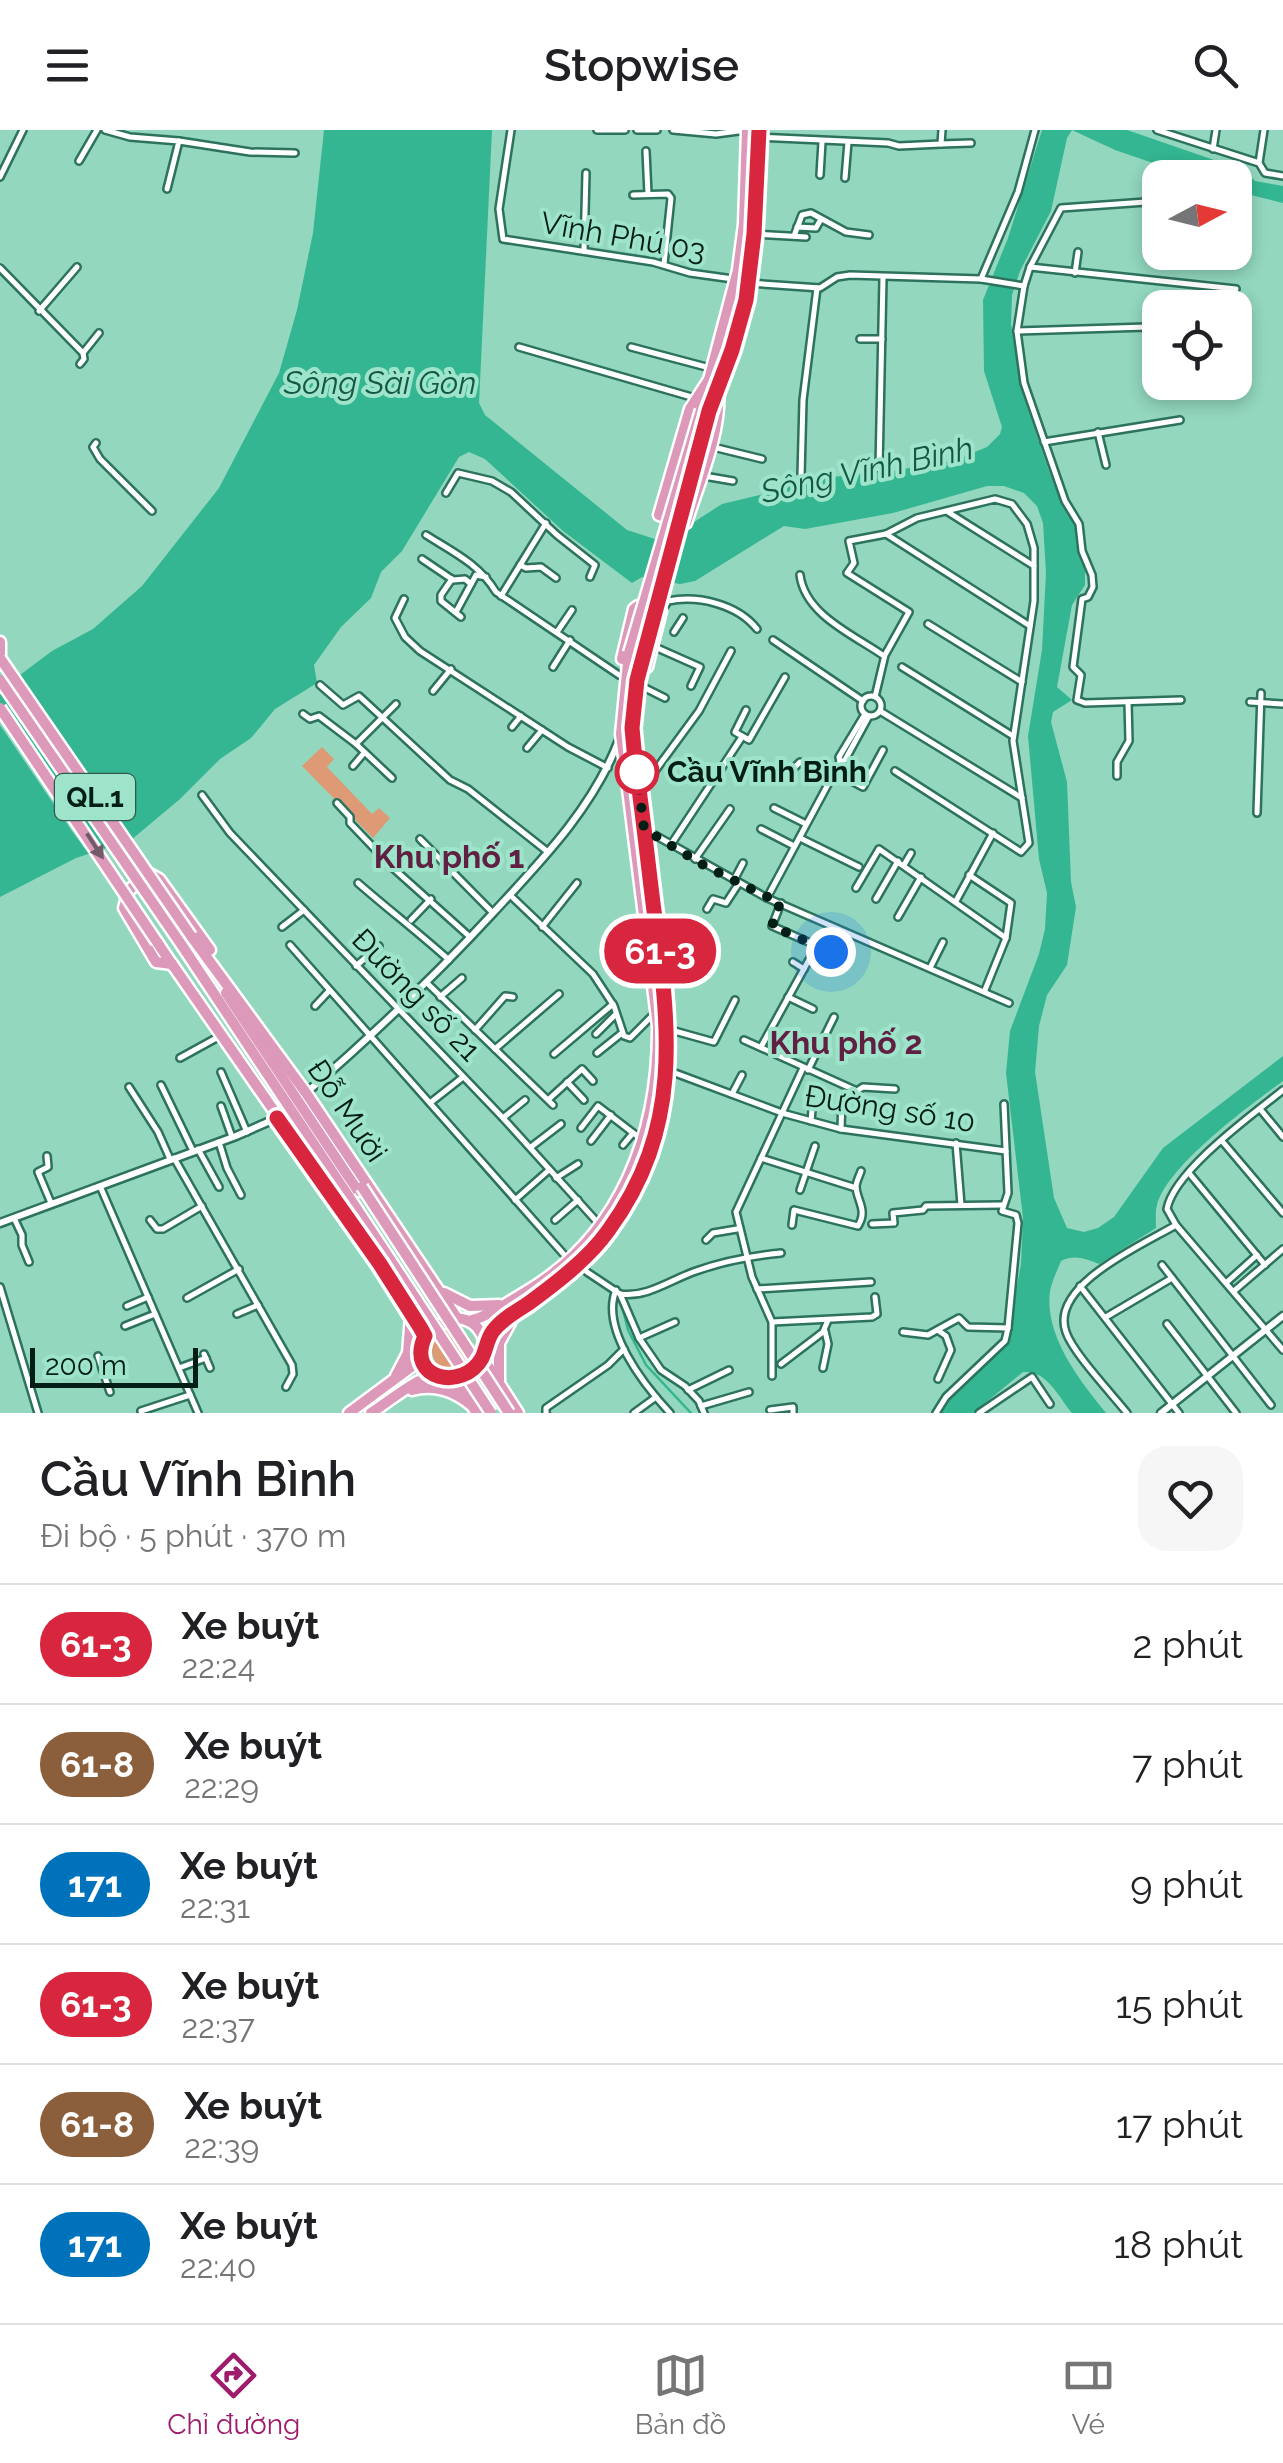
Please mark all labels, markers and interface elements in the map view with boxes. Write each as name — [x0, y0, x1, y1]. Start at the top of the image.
icon: menu — [40, 38, 95, 93]
icon: search — [1188, 38, 1243, 93]
text: Stopwise — [544, 39, 739, 92]
north arrow — [1142, 160, 1252, 270]
map controls — [1142, 160, 1252, 400]
street label: Vĩnh Phú 03 — [538, 205, 708, 268]
button: locate — [1142, 290, 1252, 400]
water label: Sông Sài Gòn — [283, 364, 476, 401]
water label: Sông Vĩnh Bình — [756, 429, 977, 510]
marker: Cầu Vĩnh Bình — [616, 751, 658, 793]
place label: Cầu Vĩnh Bình — [667, 754, 867, 789]
road number: QL.1 — [55, 774, 135, 820]
one-way arrow — [85, 833, 103, 860]
district label: Khu phố 1 — [374, 838, 525, 875]
line badge: 61-3 — [590, 918, 730, 984]
street label: Đường số 21 — [345, 922, 488, 1068]
your location — [806, 927, 856, 977]
text: 61-3 — [624, 931, 696, 972]
district label: Khu phố 2 — [770, 1024, 922, 1061]
street label: Đỗ Mười — [301, 1053, 394, 1168]
street label: Đường số 10 — [802, 1078, 978, 1139]
scale bar — [30, 1343, 198, 1388]
text: 200 m — [45, 1349, 127, 1382]
button: heart — [1138, 1446, 1243, 1551]
text: Cầu Vĩnh Bình — [40, 1451, 356, 1507]
text: Đi bộ · 5 phút · 370 m — [40, 1517, 347, 1554]
text: Xe buýt — [182, 1603, 319, 1648]
text: 2 phút — [1133, 1622, 1243, 1667]
text: 61-3 — [60, 1624, 132, 1665]
text: 22:24 — [182, 1648, 255, 1685]
text: Xe buýt — [184, 1723, 322, 1768]
text: 7 phút — [1132, 1742, 1243, 1787]
text: 61-8 — [60, 1744, 134, 1785]
text: 22:29 — [184, 1768, 259, 1805]
text: Xe buýt — [180, 1843, 318, 1888]
text: 9 phút — [1130, 1862, 1243, 1907]
text: 171 — [68, 1864, 122, 1905]
text: 22:31 — [180, 1888, 250, 1925]
text: Xe buýt — [182, 1963, 319, 2008]
text: 15 phút — [1115, 1982, 1243, 2027]
text: 61-3 — [60, 1984, 132, 2025]
text: 22:37 — [182, 2008, 255, 2045]
text: Xe buýt — [184, 2083, 322, 2128]
text: 17 phút — [1116, 2102, 1243, 2147]
text: 61-8 — [60, 2104, 134, 2145]
text: 22:39 — [184, 2128, 259, 2165]
text: Xe buýt — [180, 2203, 318, 2248]
text: 18 phút — [1114, 2222, 1243, 2267]
text: 171 — [68, 2224, 122, 2265]
text: 22:40 — [180, 2248, 256, 2285]
tab: Chỉ đường — [167, 2348, 300, 2441]
tab: Bản đồ — [635, 2348, 726, 2441]
tab: Vé — [1061, 2348, 1116, 2441]

